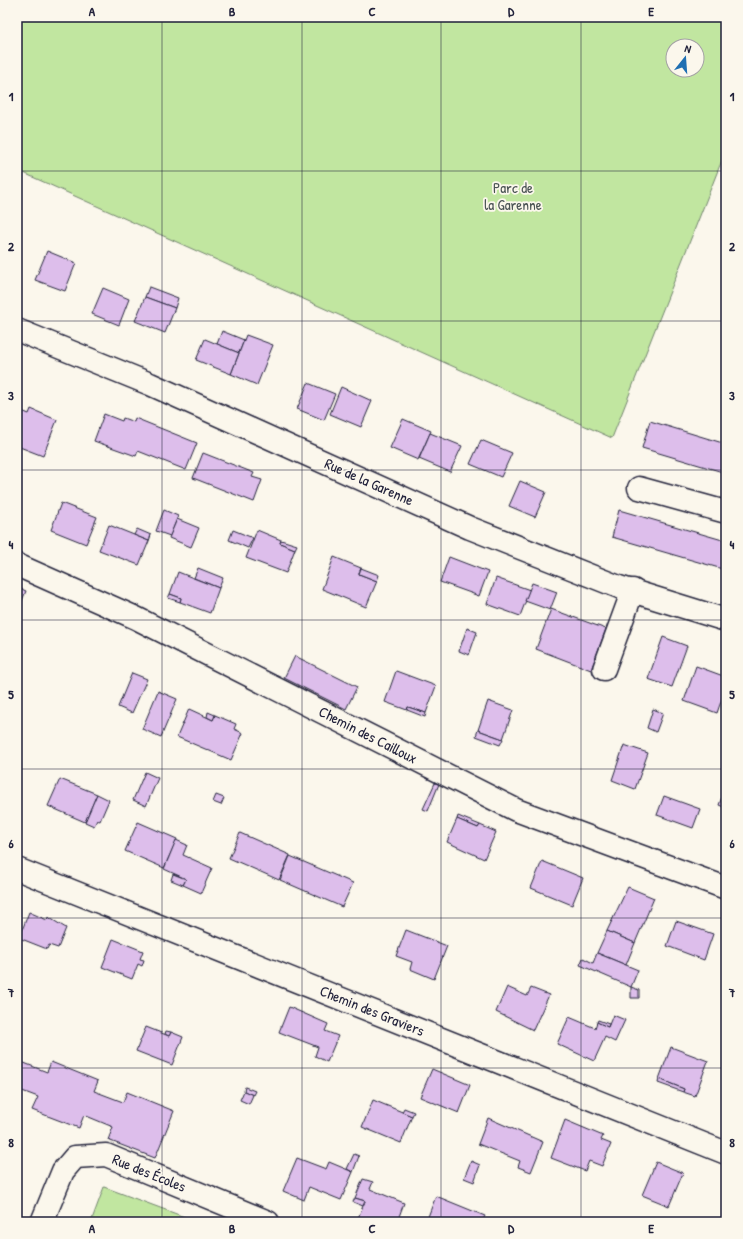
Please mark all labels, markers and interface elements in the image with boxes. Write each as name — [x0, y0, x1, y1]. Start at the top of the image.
text: A — [89, 2, 96, 20]
text: B — [229, 2, 236, 20]
text: C — [368, 2, 376, 20]
text: D — [508, 2, 515, 20]
text: E — [648, 2, 654, 20]
north arrow — [665, 38, 705, 78]
text: N — [683, 41, 693, 56]
text: 1 — [9, 87, 14, 105]
text: 1 — [730, 87, 735, 105]
park label: Parc de la Garenne — [484, 177, 542, 215]
text: 2 — [8, 237, 15, 255]
text: 2 — [729, 237, 736, 255]
text: 3 — [8, 386, 14, 404]
text: 3 — [729, 386, 735, 404]
street label: Rue de la Garenne — [321, 453, 417, 511]
text: 4 — [9, 535, 14, 553]
text: 4 — [730, 535, 735, 553]
text: 5 — [8, 685, 14, 703]
text: 5 — [729, 685, 735, 703]
street label: Chemin des Cailloux — [315, 701, 421, 769]
text: 6 — [8, 834, 14, 852]
text: 6 — [729, 834, 735, 852]
street label: Chemin des Graviers — [317, 980, 428, 1041]
text: 7 — [7, 983, 15, 1001]
text: 7 — [728, 983, 736, 1001]
text: 8 — [8, 1133, 14, 1151]
text: 8 — [729, 1133, 735, 1151]
street label: Rue des Écoles — [109, 1148, 189, 1197]
text: A — [89, 1219, 96, 1237]
text: B — [229, 1219, 236, 1237]
text: C — [368, 1219, 376, 1237]
text: D — [508, 1219, 515, 1237]
text: E — [648, 1219, 654, 1237]

